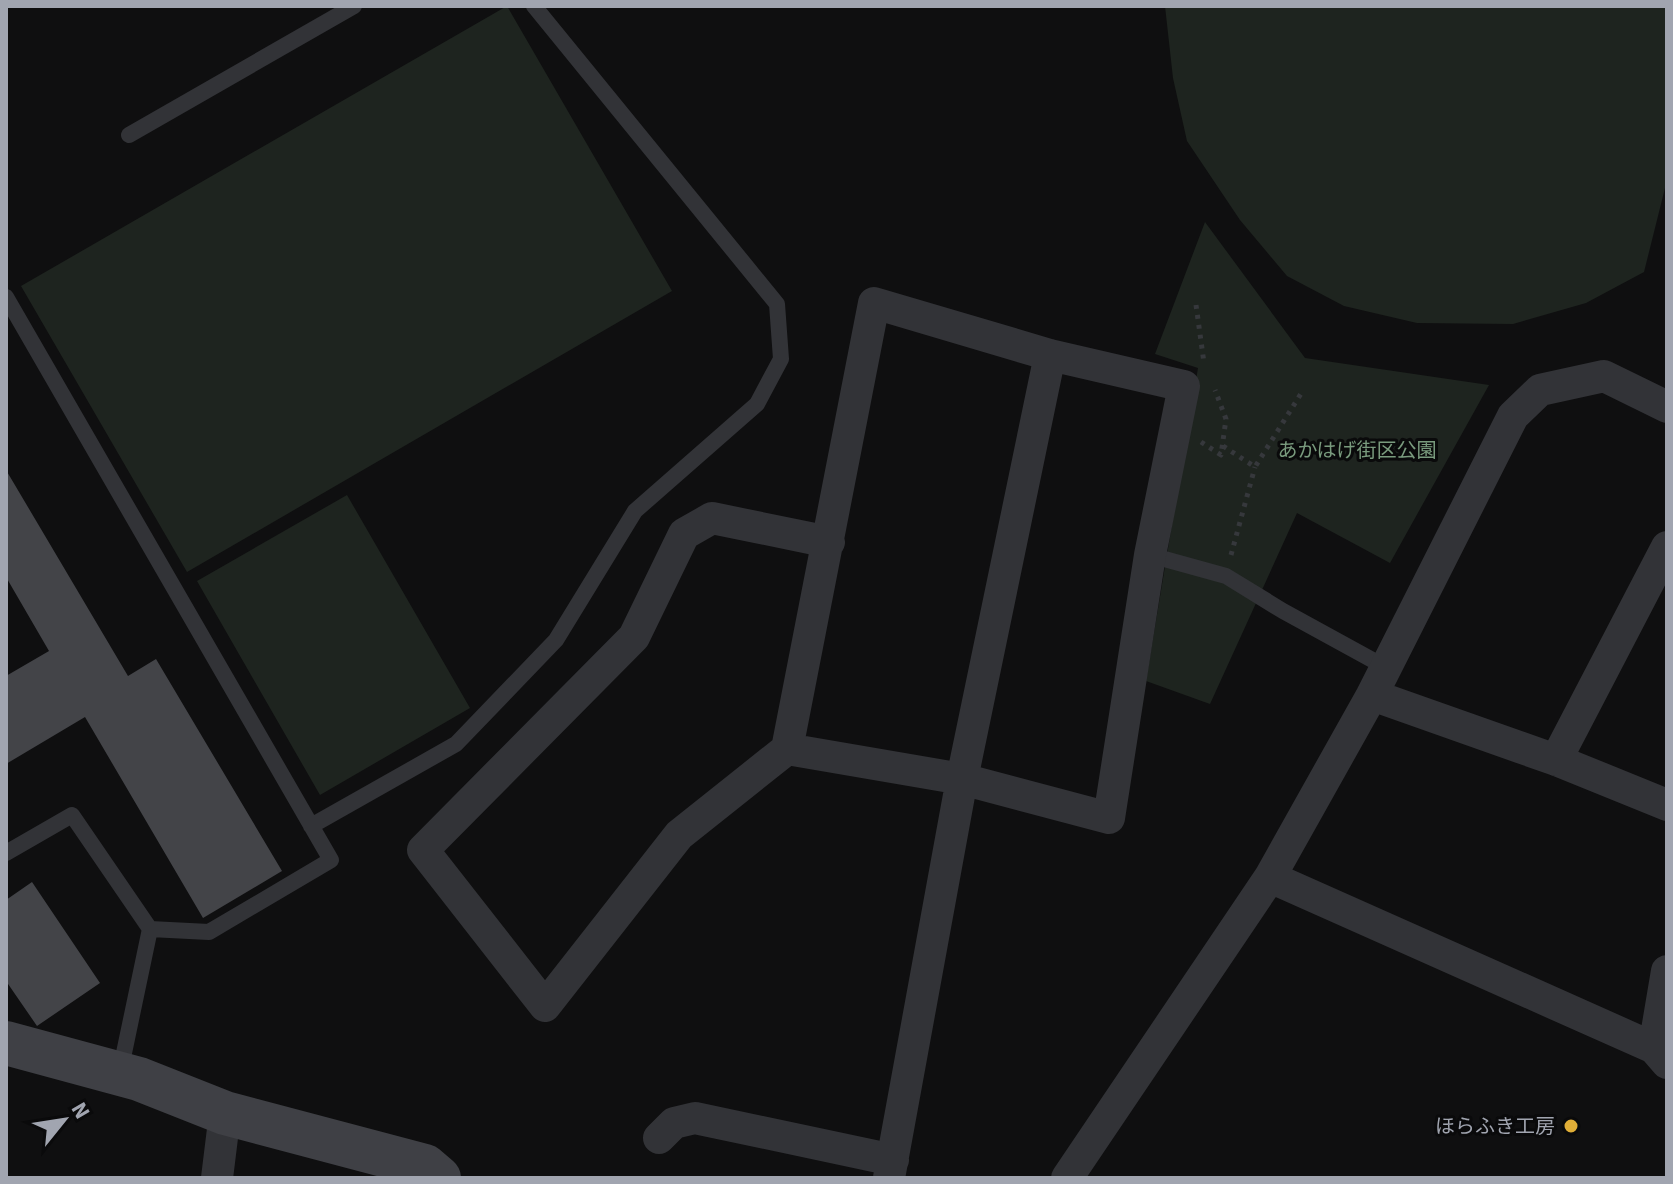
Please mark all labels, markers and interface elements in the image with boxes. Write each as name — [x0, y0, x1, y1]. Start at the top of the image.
park label: あかはげ街区公園 — [1277, 437, 1437, 465]
north arrow — [24, 1080, 104, 1160]
text: N — [63, 1096, 98, 1125]
place label: ほらふき工房 — [1435, 1113, 1555, 1141]
marker: ほらふき工房 — [1562, 1117, 1580, 1135]

